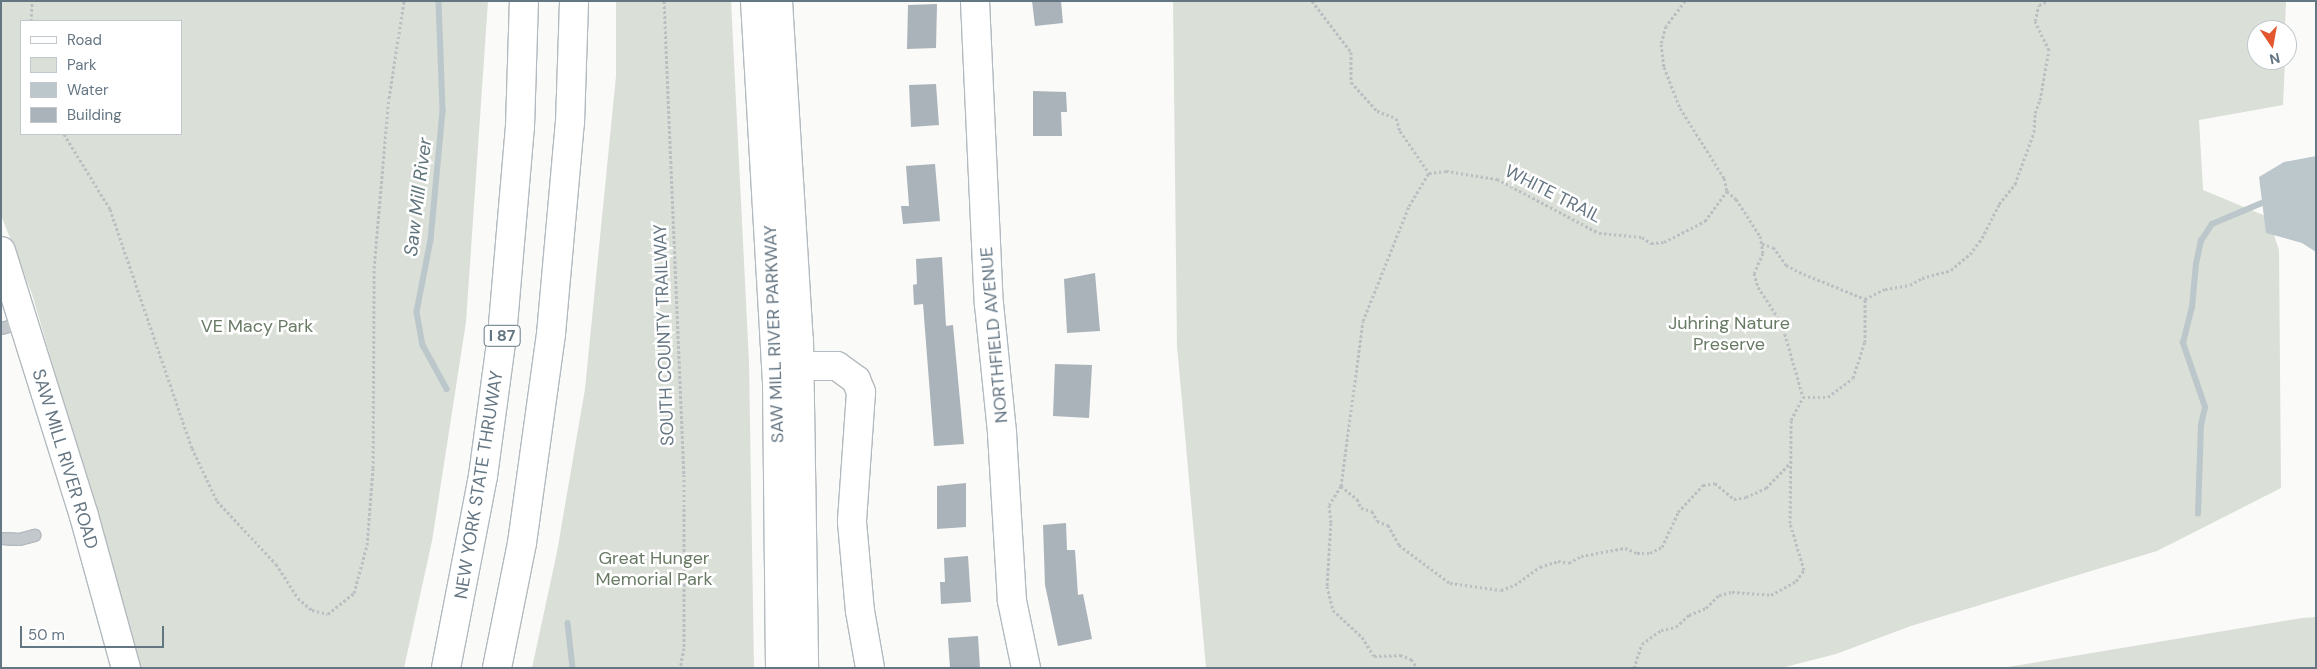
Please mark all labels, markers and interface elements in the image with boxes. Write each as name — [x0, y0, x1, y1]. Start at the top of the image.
legend — [20, 20, 182, 135]
north arrow — [2247, 20, 2297, 70]
text: Road — [67, 30, 102, 50]
text: N — [2268, 49, 2282, 69]
text: Park — [67, 55, 97, 75]
text: Water — [67, 80, 108, 100]
text: Building — [67, 105, 122, 125]
water label: Saw Mill River — [399, 136, 437, 258]
street label: WHITE TRAIL — [1501, 160, 1605, 228]
street label: SOUTH COUNTY TRAILWAY — [649, 224, 679, 446]
street label: SAW MILL RIVER PARKWAY — [759, 225, 789, 443]
street label: NORTHFIELD AVENUE — [976, 246, 1012, 424]
park label: Juhring Nature Preserve — [1668, 313, 1790, 356]
park label: VE Macy Park — [201, 315, 313, 337]
road number: I 87 — [483, 322, 521, 350]
street label: SAW MILL RIVER ROAD — [27, 366, 103, 552]
street label: NEW YORK STATE THRUWAY — [450, 369, 508, 601]
park label: Great Hunger Memorial Park — [595, 548, 713, 590]
scale bar — [22, 616, 166, 648]
text: 50 m — [28, 625, 65, 645]

